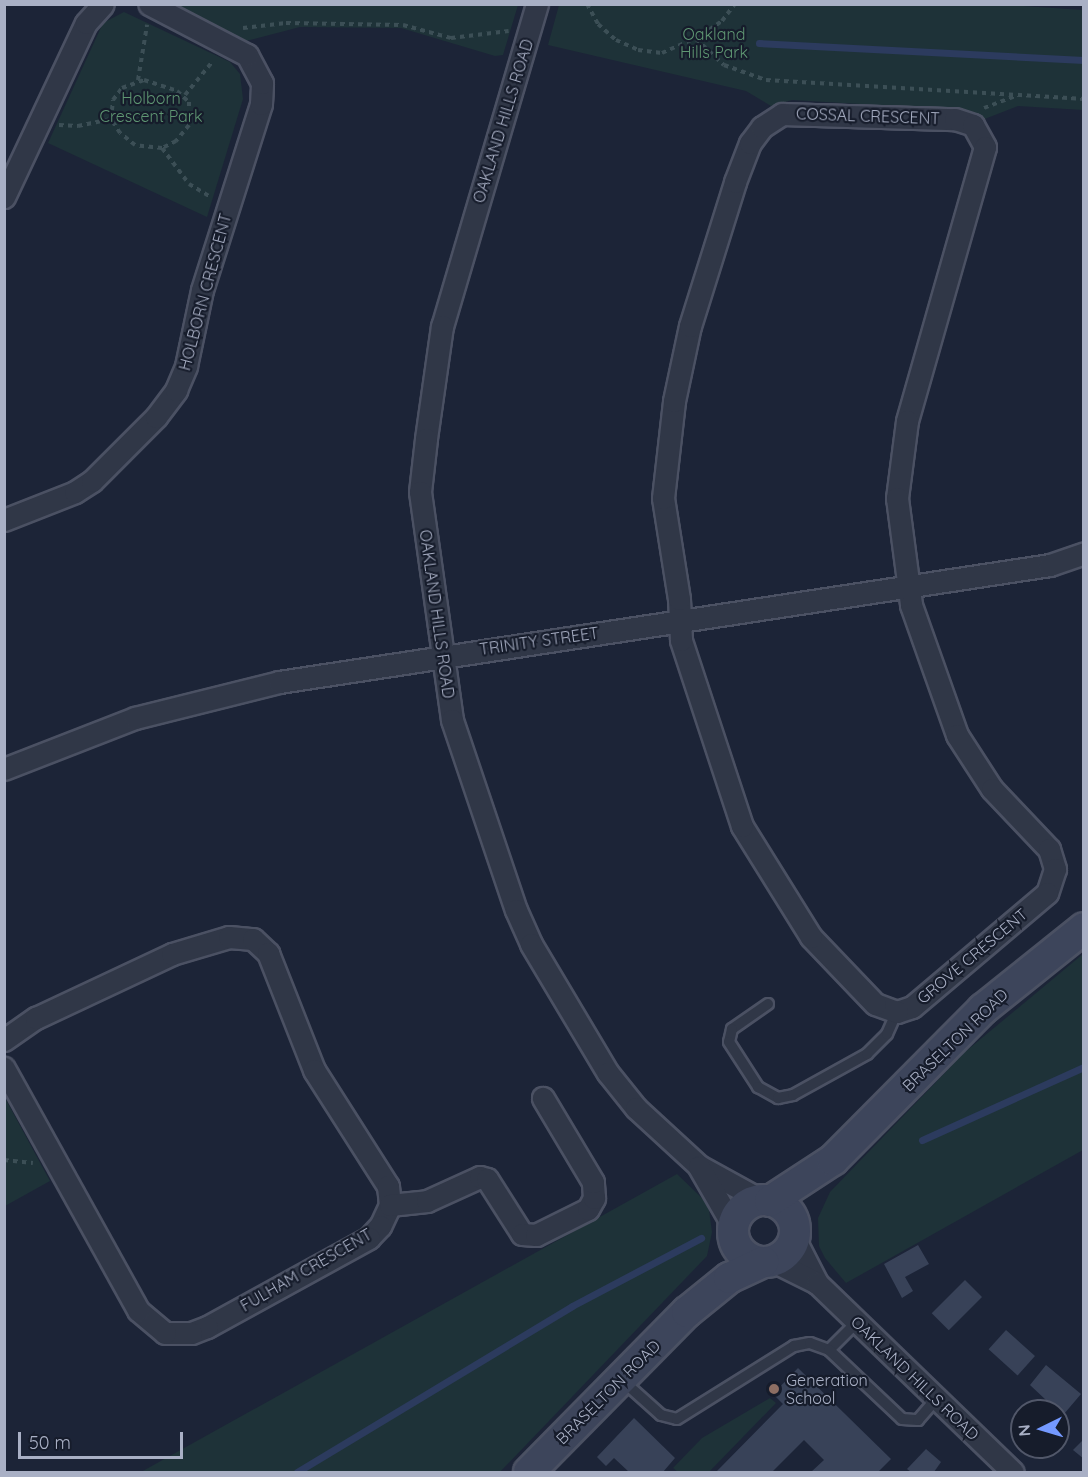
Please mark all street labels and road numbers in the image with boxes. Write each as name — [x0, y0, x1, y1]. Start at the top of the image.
street label: OAKLAND HILLS ROAD — [469, 37, 537, 205]
street label: COSSAL CRESCENT — [796, 104, 940, 128]
street label: HOLBORN CRESCENT — [175, 211, 235, 373]
street label: OAKLAND HILLS ROAD — [416, 528, 458, 700]
street label: TRINITY STREET — [478, 623, 600, 659]
street label: GROVE CRESCENT — [913, 904, 1031, 1008]
street label: BRASELTON ROAD — [898, 985, 1012, 1095]
street label: FULHAM CRESCENT — [237, 1225, 375, 1315]
street label: OAKLAND HILLS ROAD — [847, 1312, 983, 1444]
street label: BRASELTON ROAD — [552, 1336, 664, 1448]

